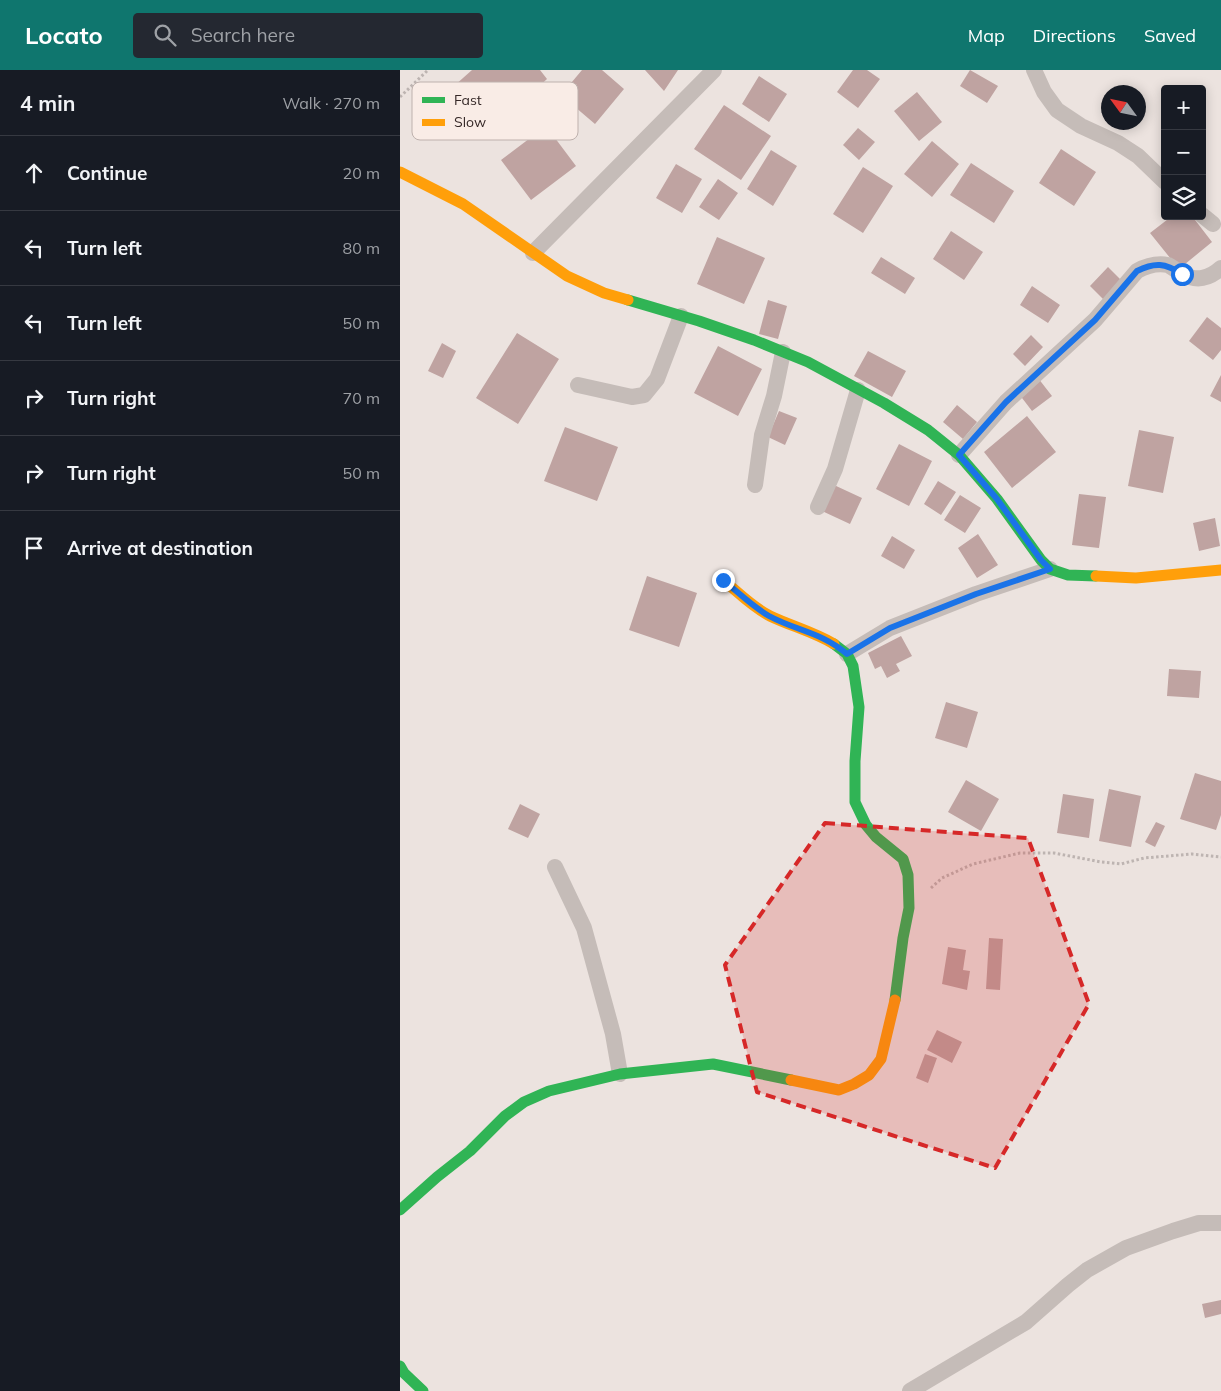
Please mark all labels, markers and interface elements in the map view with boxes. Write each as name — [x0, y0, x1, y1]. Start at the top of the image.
search box — [133, 13, 483, 58]
text: Locato — [25, 20, 103, 50]
icon: search — [151, 21, 179, 49]
text: Search here — [191, 23, 295, 47]
text: Map — [968, 24, 1005, 47]
text: Directions — [1033, 24, 1116, 47]
text: Saved — [1144, 24, 1196, 47]
legend — [412, 82, 578, 140]
north arrow — [1101, 85, 1146, 130]
map controls — [1161, 85, 1206, 220]
button: + — [1161, 85, 1206, 130]
text: 4 min — [20, 90, 75, 116]
text: Fast — [454, 91, 482, 109]
text: Walk · 270 m — [282, 93, 380, 113]
text: Slow — [454, 113, 486, 131]
button: − — [1161, 130, 1206, 175]
icon: ahead — [20, 159, 48, 187]
text: Continue — [67, 161, 147, 185]
text: 20 m — [343, 163, 380, 183]
button: layers — [1161, 175, 1206, 220]
icon: left — [20, 234, 48, 262]
text: Turn left — [67, 236, 142, 260]
text: 80 m — [343, 238, 380, 258]
route start — [1171, 263, 1194, 286]
icon: left — [20, 309, 48, 337]
text: Turn left — [67, 311, 142, 335]
text: 50 m — [343, 313, 380, 333]
icon: right — [20, 384, 48, 412]
text: Turn right — [67, 386, 156, 410]
text: 70 m — [343, 388, 380, 408]
icon: right — [20, 459, 48, 487]
text: Turn right — [67, 461, 156, 485]
text: 50 m — [343, 463, 380, 483]
icon: arrive — [20, 534, 48, 562]
text: Arrive at destination — [67, 536, 253, 560]
route end — [712, 569, 735, 592]

